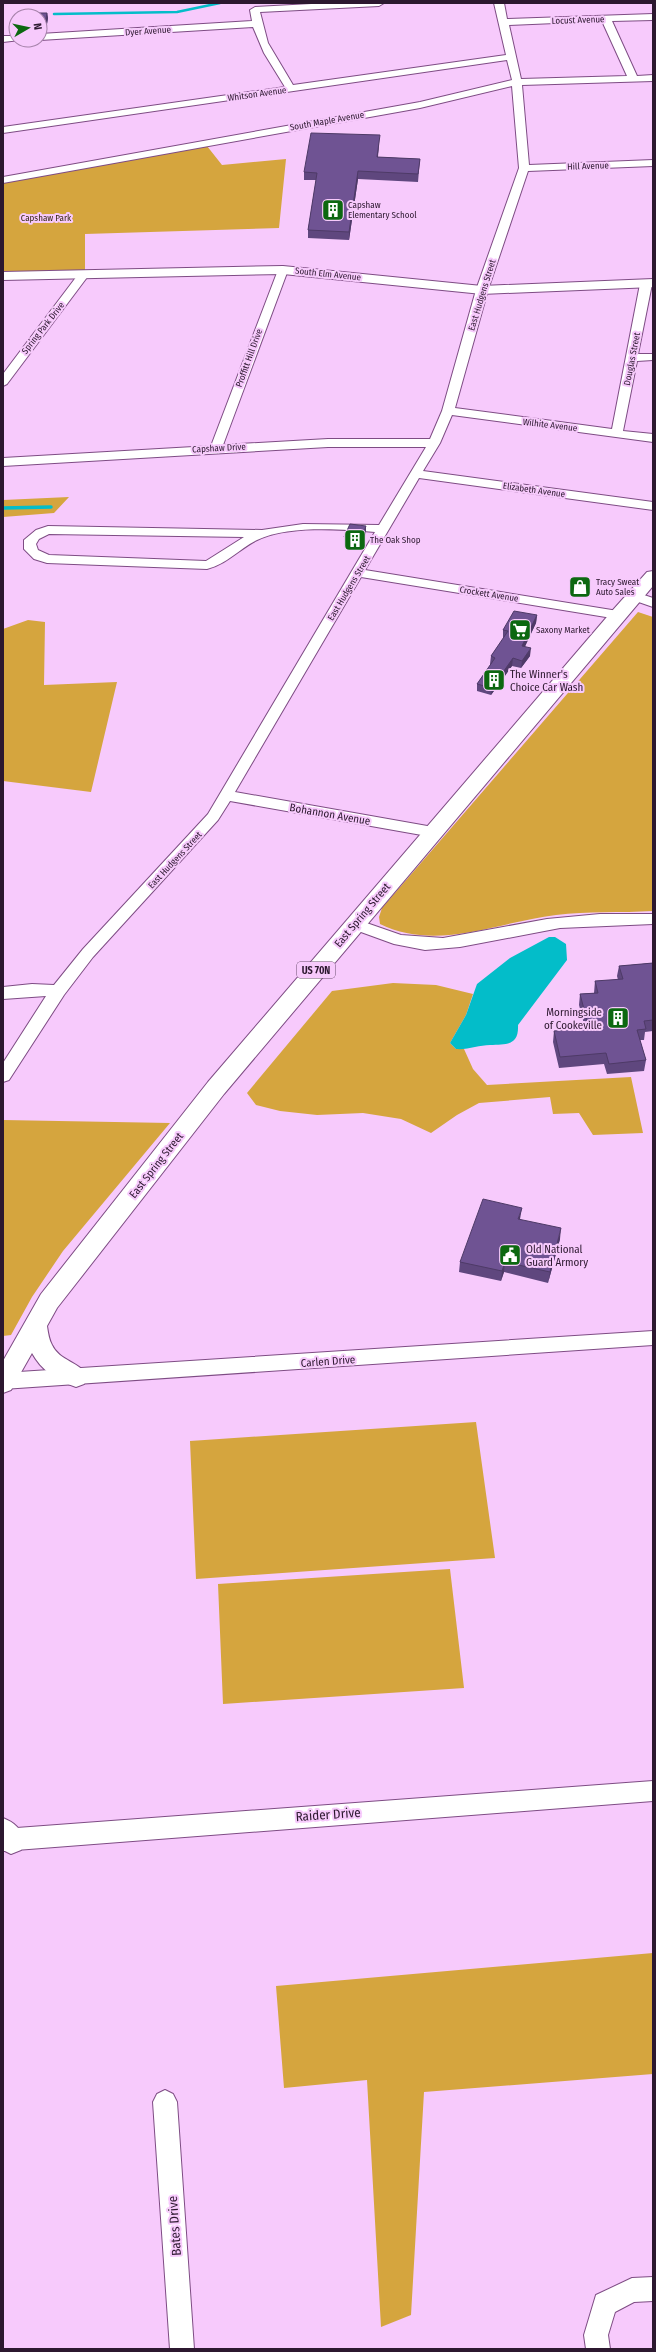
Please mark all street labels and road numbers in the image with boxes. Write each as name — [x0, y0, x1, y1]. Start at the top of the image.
street label: Locust Avenue — [551, 14, 605, 26]
street label: Dyer Avenue — [125, 24, 172, 38]
street label: Whitson Avenue — [227, 85, 288, 103]
street label: South Maple Avenue — [289, 109, 365, 132]
street label: Hill Avenue — [567, 160, 610, 172]
street label: East Hudgens Street — [466, 258, 498, 332]
street label: South Elm Avenue — [294, 266, 362, 282]
street label: Spring Park Drive — [20, 300, 67, 356]
street label: Proffitt Hill Drive — [234, 327, 264, 388]
street label: Douglas Street — [622, 332, 642, 386]
street label: Wilhite Avenue — [522, 417, 578, 433]
street label: Capshaw Drive — [192, 442, 247, 454]
street label: Elizabeth Avenue — [502, 481, 566, 499]
street label: East Hudgens Street — [326, 554, 372, 622]
street label: Crockett Avenue — [459, 584, 520, 604]
street label: Bohannon Avenue — [288, 801, 371, 828]
street label: East Hudgens Street — [146, 830, 204, 890]
street label: East Spring Street — [332, 880, 393, 950]
road number: US 70N — [297, 962, 335, 978]
street label: East Spring Street — [127, 1130, 186, 1201]
street label: Carlen Drive — [300, 1353, 356, 1370]
street label: Raider Drive — [295, 1805, 361, 1824]
street label: Bates Drive — [165, 2195, 184, 2256]

